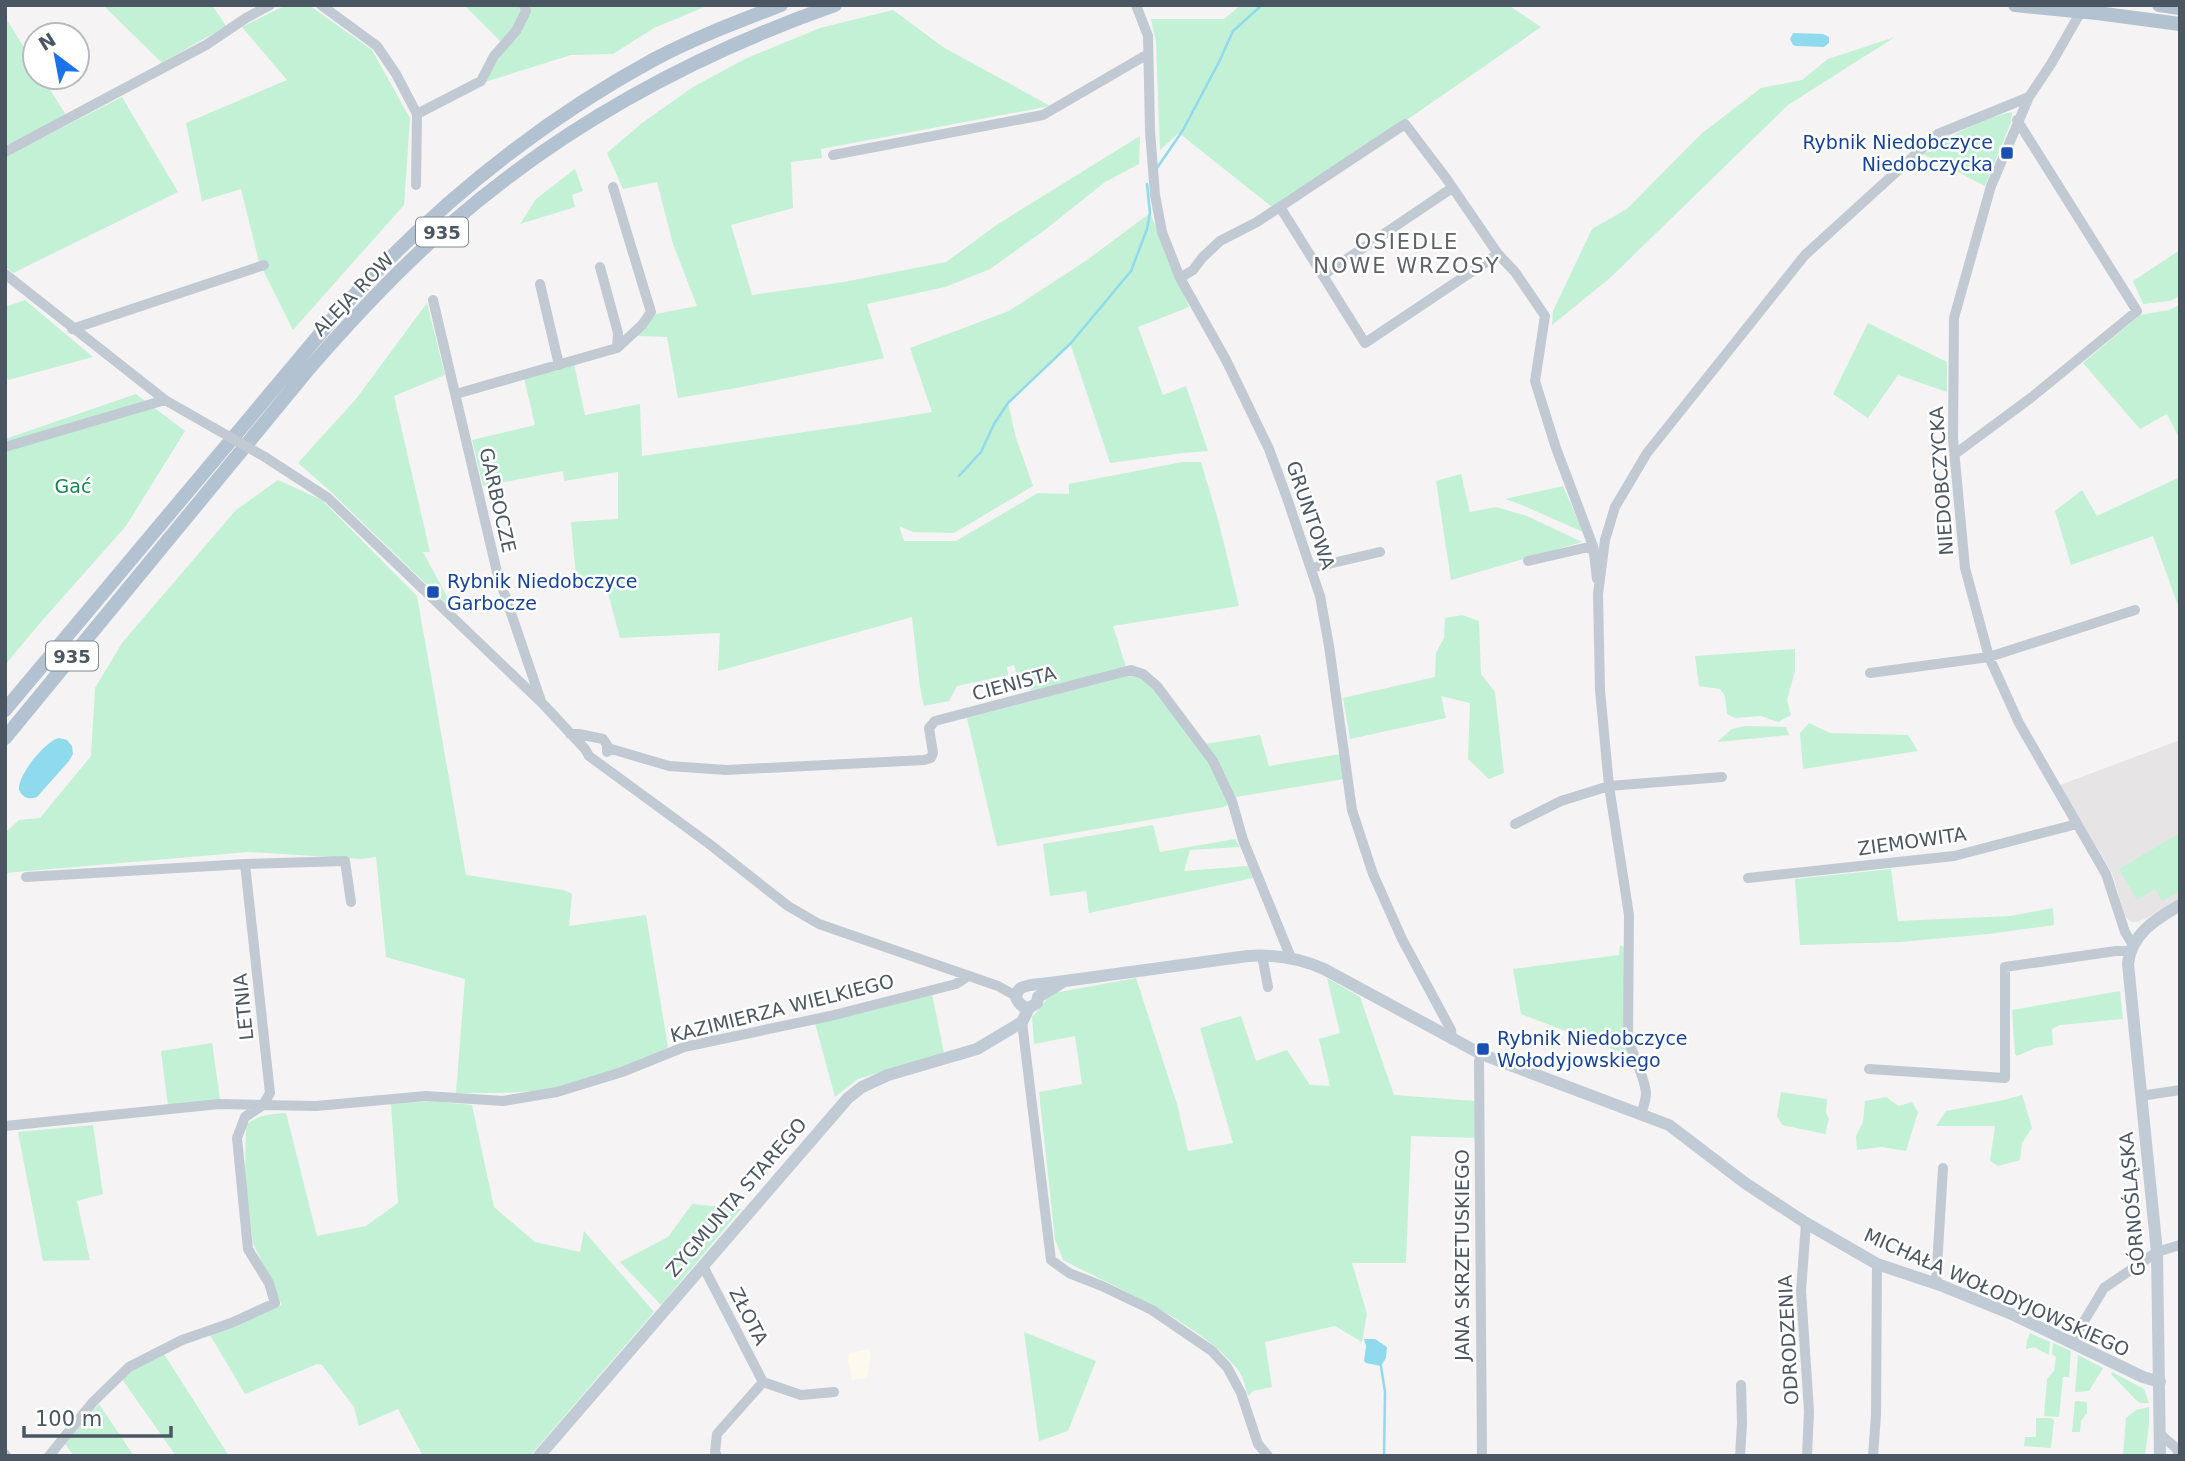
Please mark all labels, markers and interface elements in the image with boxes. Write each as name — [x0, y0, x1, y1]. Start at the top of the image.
north arrow — [21, 21, 91, 91]
text: N — [34, 28, 60, 55]
place label: Rybnik Niedobczyce Niedobczycka — [1802, 131, 1993, 175]
marker: Rybnik Niedobczyce Niedobczycka — [1999, 145, 2015, 161]
road number: 935 — [416, 218, 468, 246]
district label: OSIEDLE NOWE WRZOSY — [1313, 230, 1501, 278]
street label: ALEJA ROW — [308, 248, 398, 340]
street label: NIEDOBCZYCKA — [1925, 406, 1957, 556]
street label: GARBOCZE — [475, 445, 521, 555]
street label: GRUNTOWA — [1282, 458, 1340, 572]
park label: Gać — [55, 475, 91, 497]
place label: Rybnik Niedobczyce Garbocze — [447, 570, 638, 614]
marker: Rybnik Niedobczyce Garbocze — [425, 584, 441, 600]
road number: 935 — [46, 642, 98, 670]
street label: CIENISTA — [970, 661, 1058, 705]
street label: ZIEMOWITA — [1856, 822, 1968, 860]
street label: KAZIMIERZA WIELKIEGO — [668, 970, 896, 1046]
street label: LETNIA — [229, 973, 257, 1041]
place label: Rybnik Niedobczyce Wołodyjowskiego — [1497, 1027, 1688, 1071]
marker: Rybnik Niedobczyce Wołodyjowskiego — [1475, 1041, 1491, 1057]
street label: ZYGMUNTA STAREGO — [661, 1113, 811, 1281]
street label: GÓRNOŚLĄSKA — [2114, 1131, 2149, 1277]
street label: JANA SKRZETUSKIEGO — [1451, 1149, 1473, 1362]
street label: MICHAŁA WOŁODYJOWSKIEGO — [1861, 1223, 2133, 1361]
street label: ODRODZENIA — [1774, 1274, 1802, 1406]
street label: ZŁOTA — [725, 1283, 773, 1349]
scale bar — [24, 1394, 172, 1438]
text: 100 m — [35, 1407, 102, 1431]

